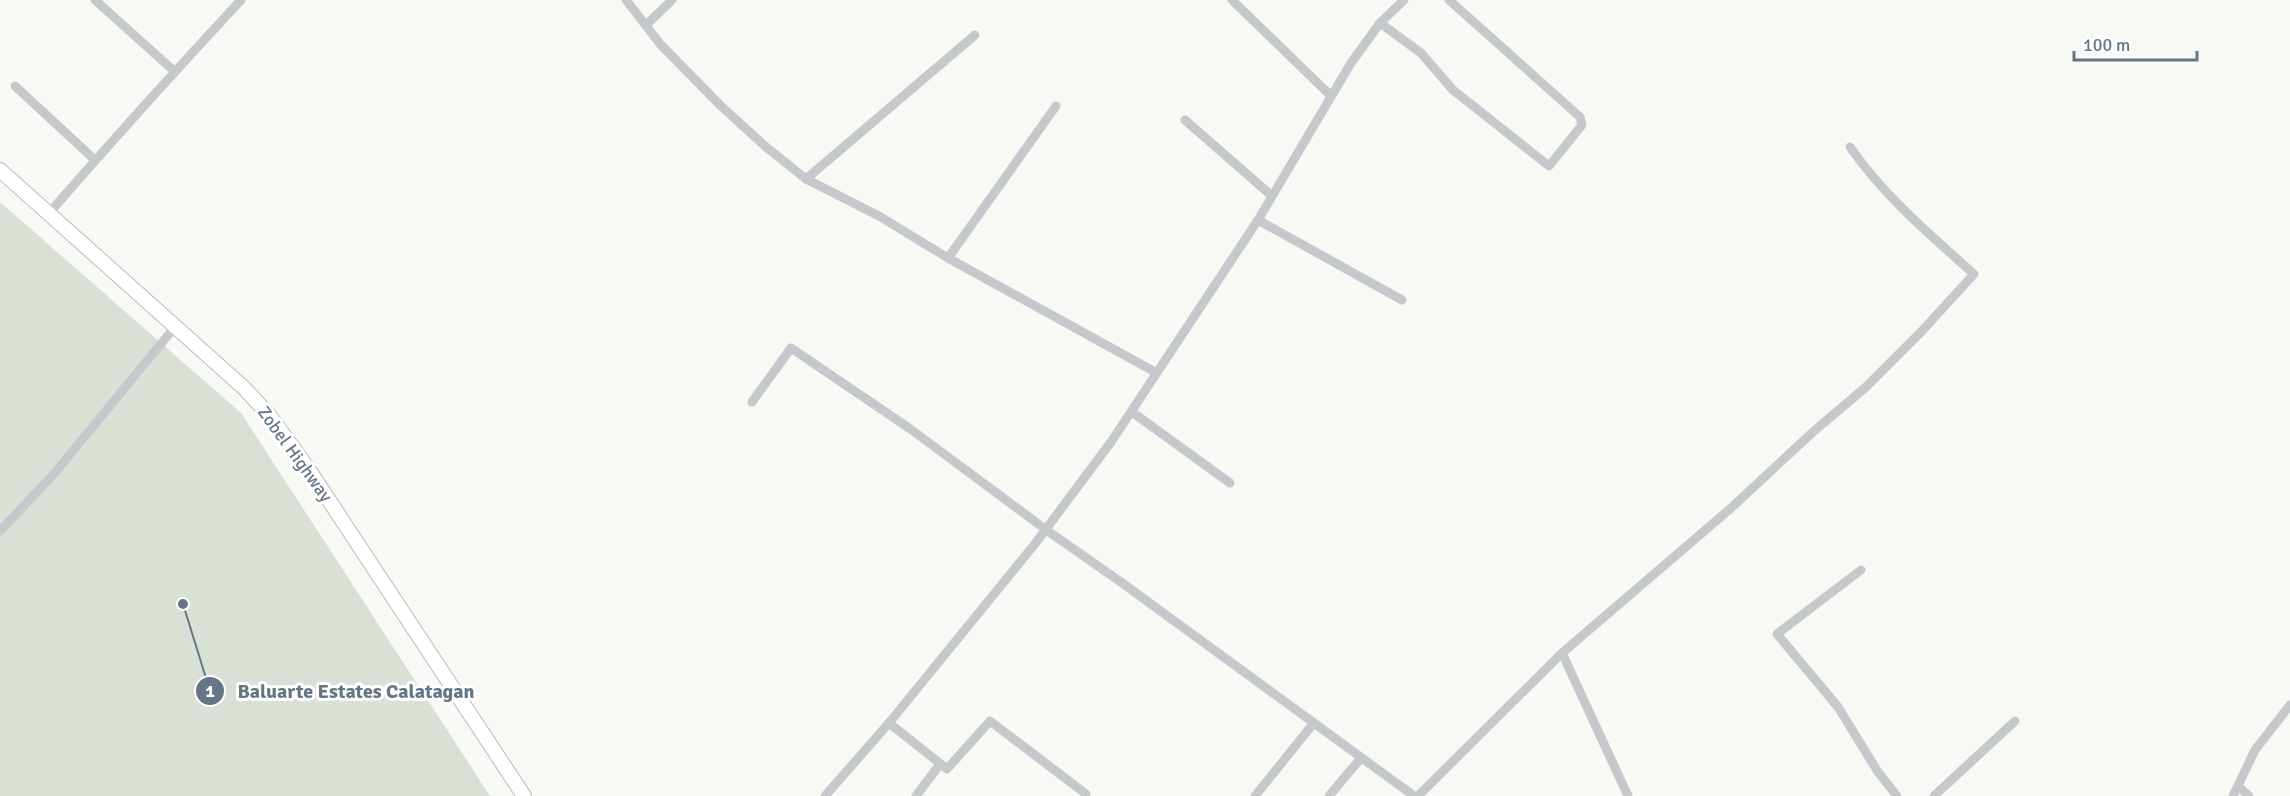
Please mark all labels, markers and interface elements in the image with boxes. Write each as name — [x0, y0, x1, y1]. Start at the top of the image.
scale bar — [2074, 24, 2197, 62]
text: 100 m — [2083, 34, 2130, 56]
street label: Zobel Highway — [253, 402, 337, 507]
callout: Baluarte Estates Calatagan — [195, 672, 486, 710]
text: Baluarte Estates Calatagan — [237, 679, 475, 704]
text: 1 — [205, 680, 215, 702]

